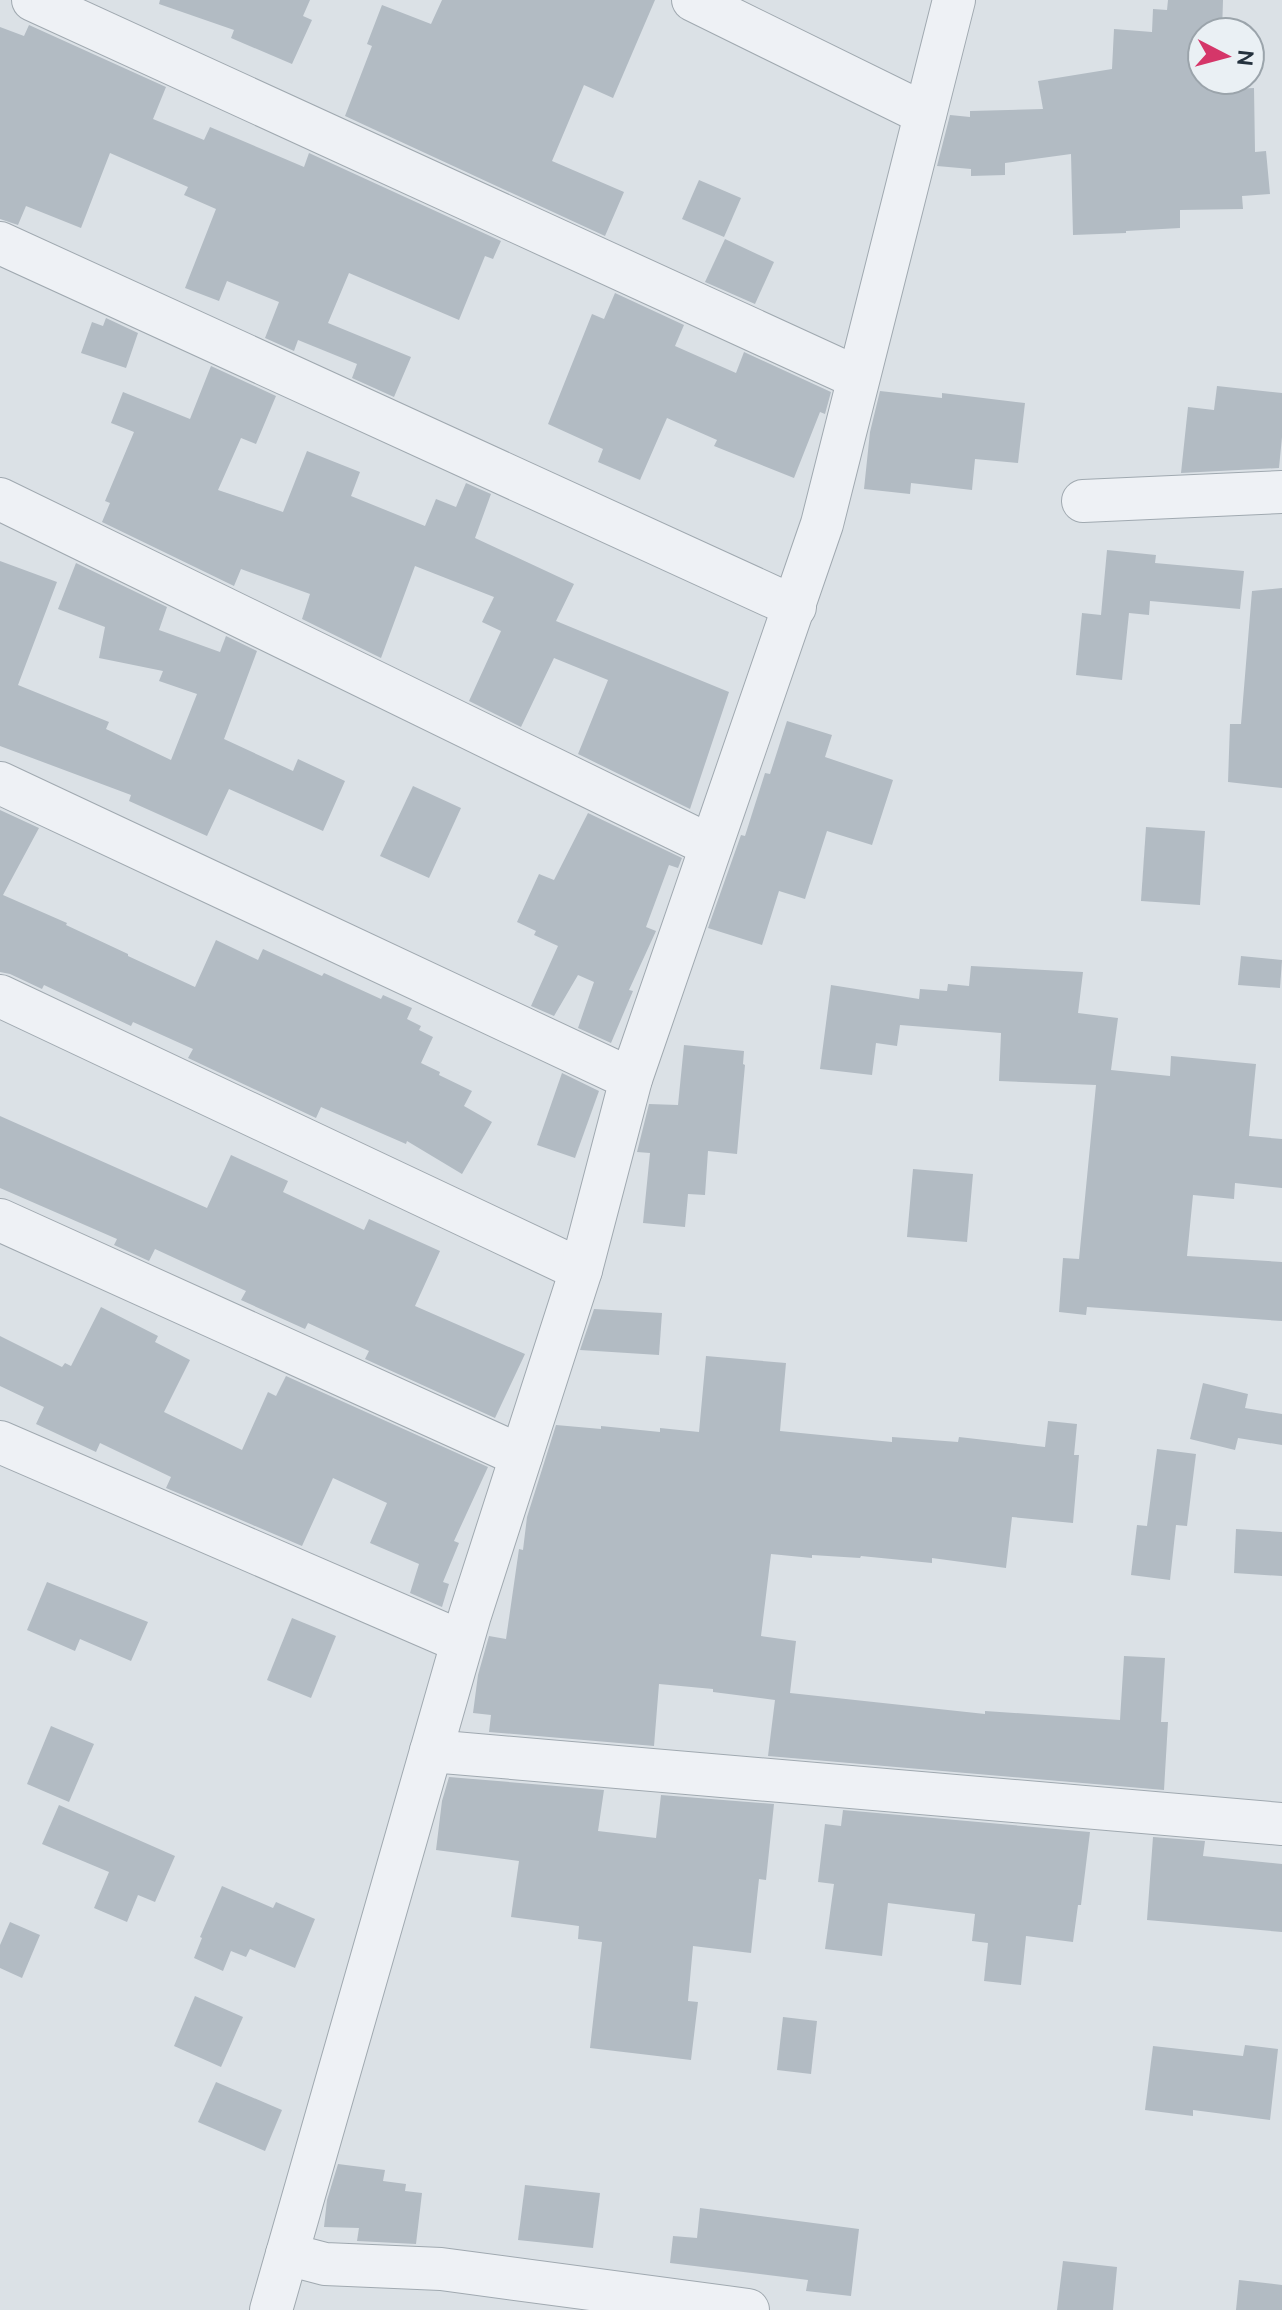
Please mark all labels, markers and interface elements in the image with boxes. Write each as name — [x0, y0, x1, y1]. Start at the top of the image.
north arrow — [1186, 16, 1266, 96]
text: N — [1233, 49, 1260, 68]

